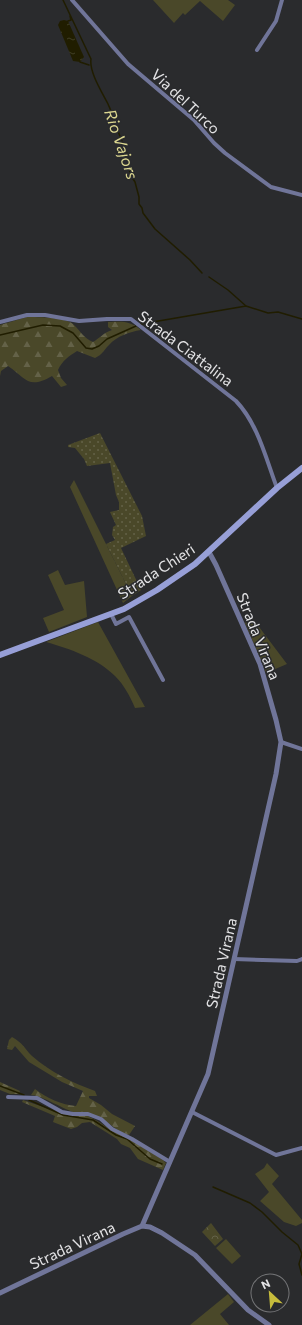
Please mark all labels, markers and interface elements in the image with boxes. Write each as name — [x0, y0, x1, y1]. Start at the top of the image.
street label: Via del Turco — [148, 65, 224, 137]
water label: Rio Vajors — [101, 106, 143, 182]
street label: Strada Ciattalina — [135, 306, 237, 390]
street label: Strada Chieri — [114, 539, 198, 603]
street label: Strada Virana — [233, 590, 285, 682]
street label: Strada Virana — [202, 916, 240, 1010]
street label: Strada Virana — [26, 1217, 118, 1273]
north arrow — [250, 1273, 290, 1313]
text: N — [259, 1276, 272, 1291]

